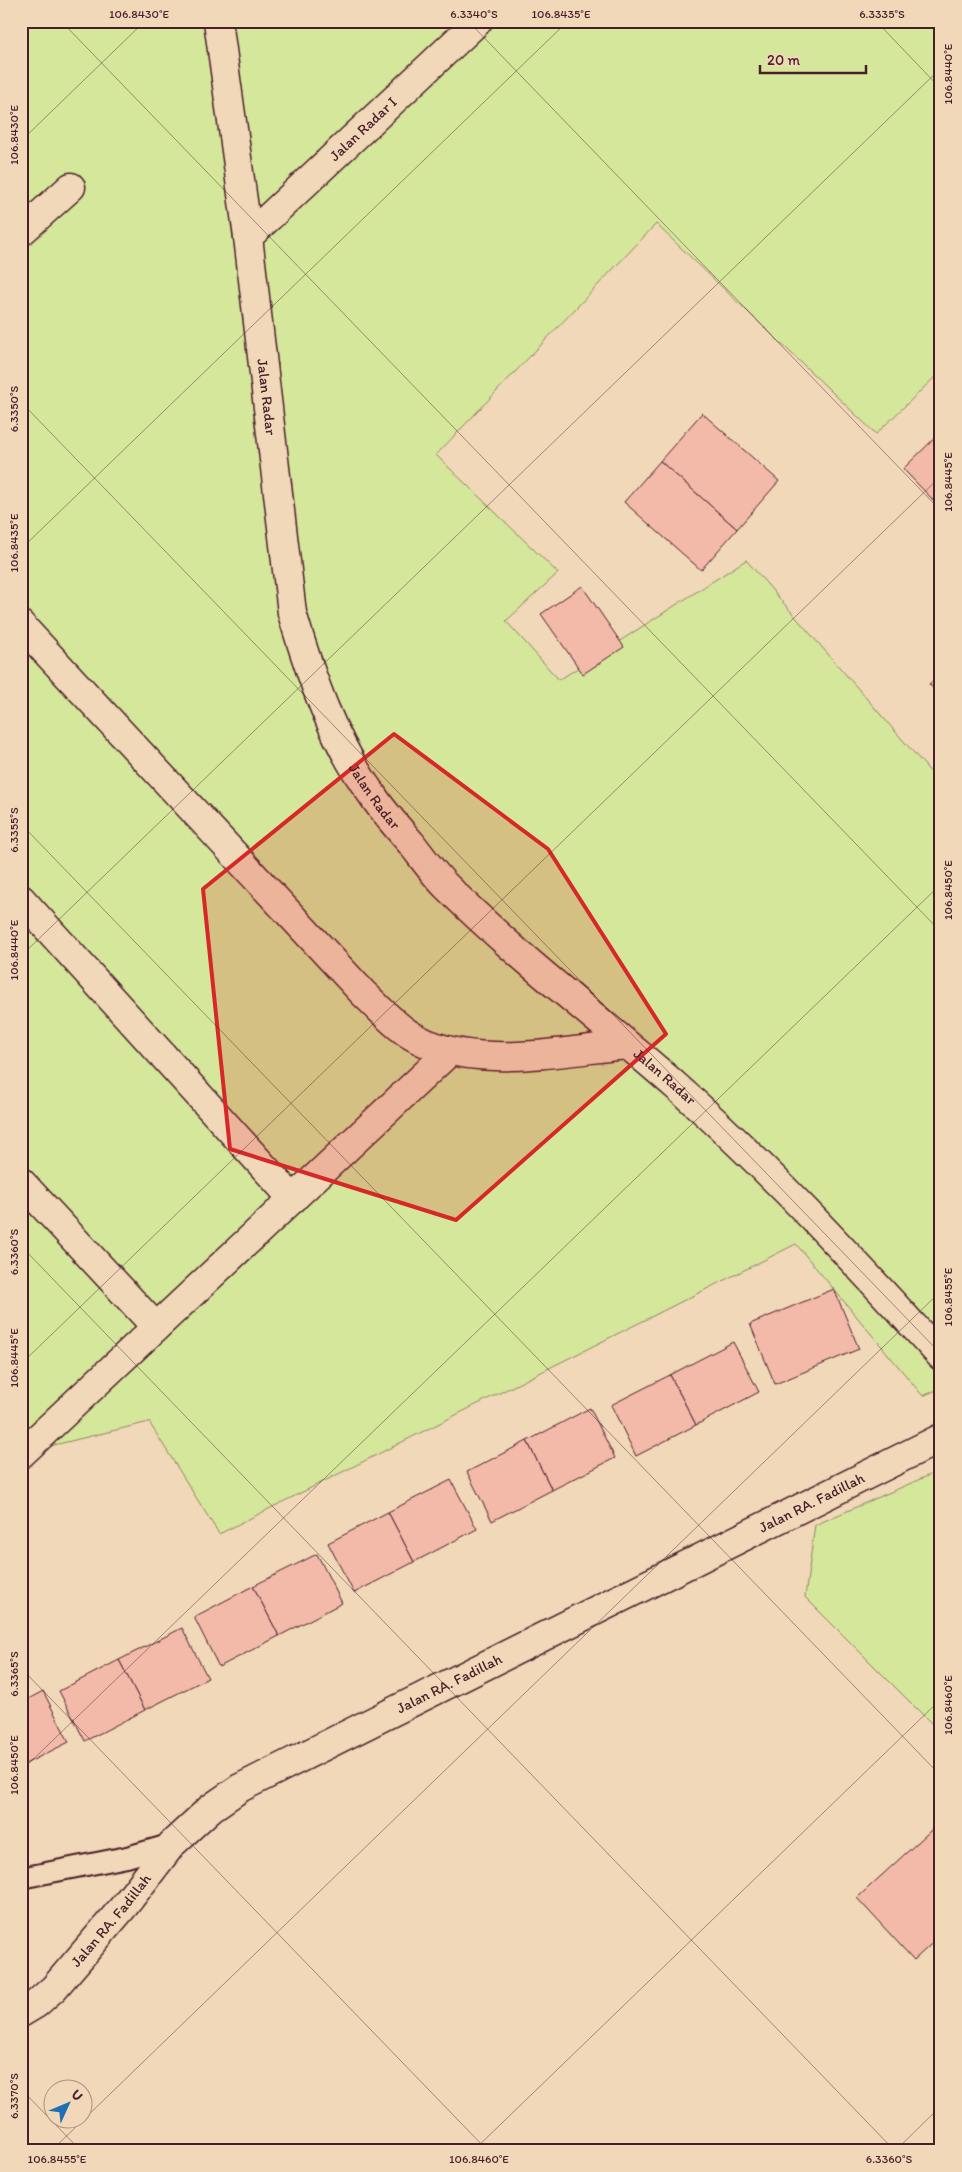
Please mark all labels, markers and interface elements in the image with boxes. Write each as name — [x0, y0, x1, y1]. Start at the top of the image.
text: 106.8430°E — [109, 7, 169, 21]
text: 6.3340°S — [450, 7, 498, 21]
text: 106.8435°E — [531, 7, 591, 21]
text: 6.3335°S — [859, 7, 905, 21]
scale bar — [760, 42, 866, 74]
text: 106.8440°E — [941, 43, 955, 104]
text: 20 m — [767, 51, 801, 69]
street label: Jalan Radar I — [326, 93, 401, 165]
text: 106.8430°E — [7, 105, 21, 165]
street label: Jalan Radar — [253, 358, 280, 436]
text: 6.3350°S — [7, 386, 21, 432]
text: 106.8445°E — [941, 452, 955, 512]
text: 106.8435°E — [7, 513, 21, 573]
street label: Jalan Radar — [345, 760, 404, 833]
text: 6.3355°S — [7, 807, 21, 853]
text: 106.8450°E — [941, 860, 955, 920]
text: 106.8440°E — [7, 919, 21, 980]
street label: Jalan Radar — [630, 1045, 700, 1109]
text: 6.3360°S — [7, 1229, 21, 1275]
text: 106.8455°E — [941, 1267, 955, 1326]
text: 106.8445°E — [7, 1328, 21, 1388]
street label: Jalan RA. Fadillah — [756, 1469, 867, 1537]
street label: Jalan RA. Fadillah — [393, 1650, 505, 1717]
text: 6.3365°S — [7, 1651, 21, 1697]
text: 106.8460°E — [941, 1675, 955, 1735]
text: 106.8450°E — [7, 1735, 21, 1795]
street label: Jalan RA. Fadillah — [67, 1870, 155, 1971]
text: 6.3370°S — [7, 2073, 21, 2119]
north arrow — [42, 2080, 92, 2130]
text: U — [68, 2086, 86, 2105]
text: 106.8455°E — [28, 2152, 87, 2166]
text: 106.8460°E — [449, 2152, 509, 2166]
text: 6.3360°S — [866, 2152, 912, 2166]

